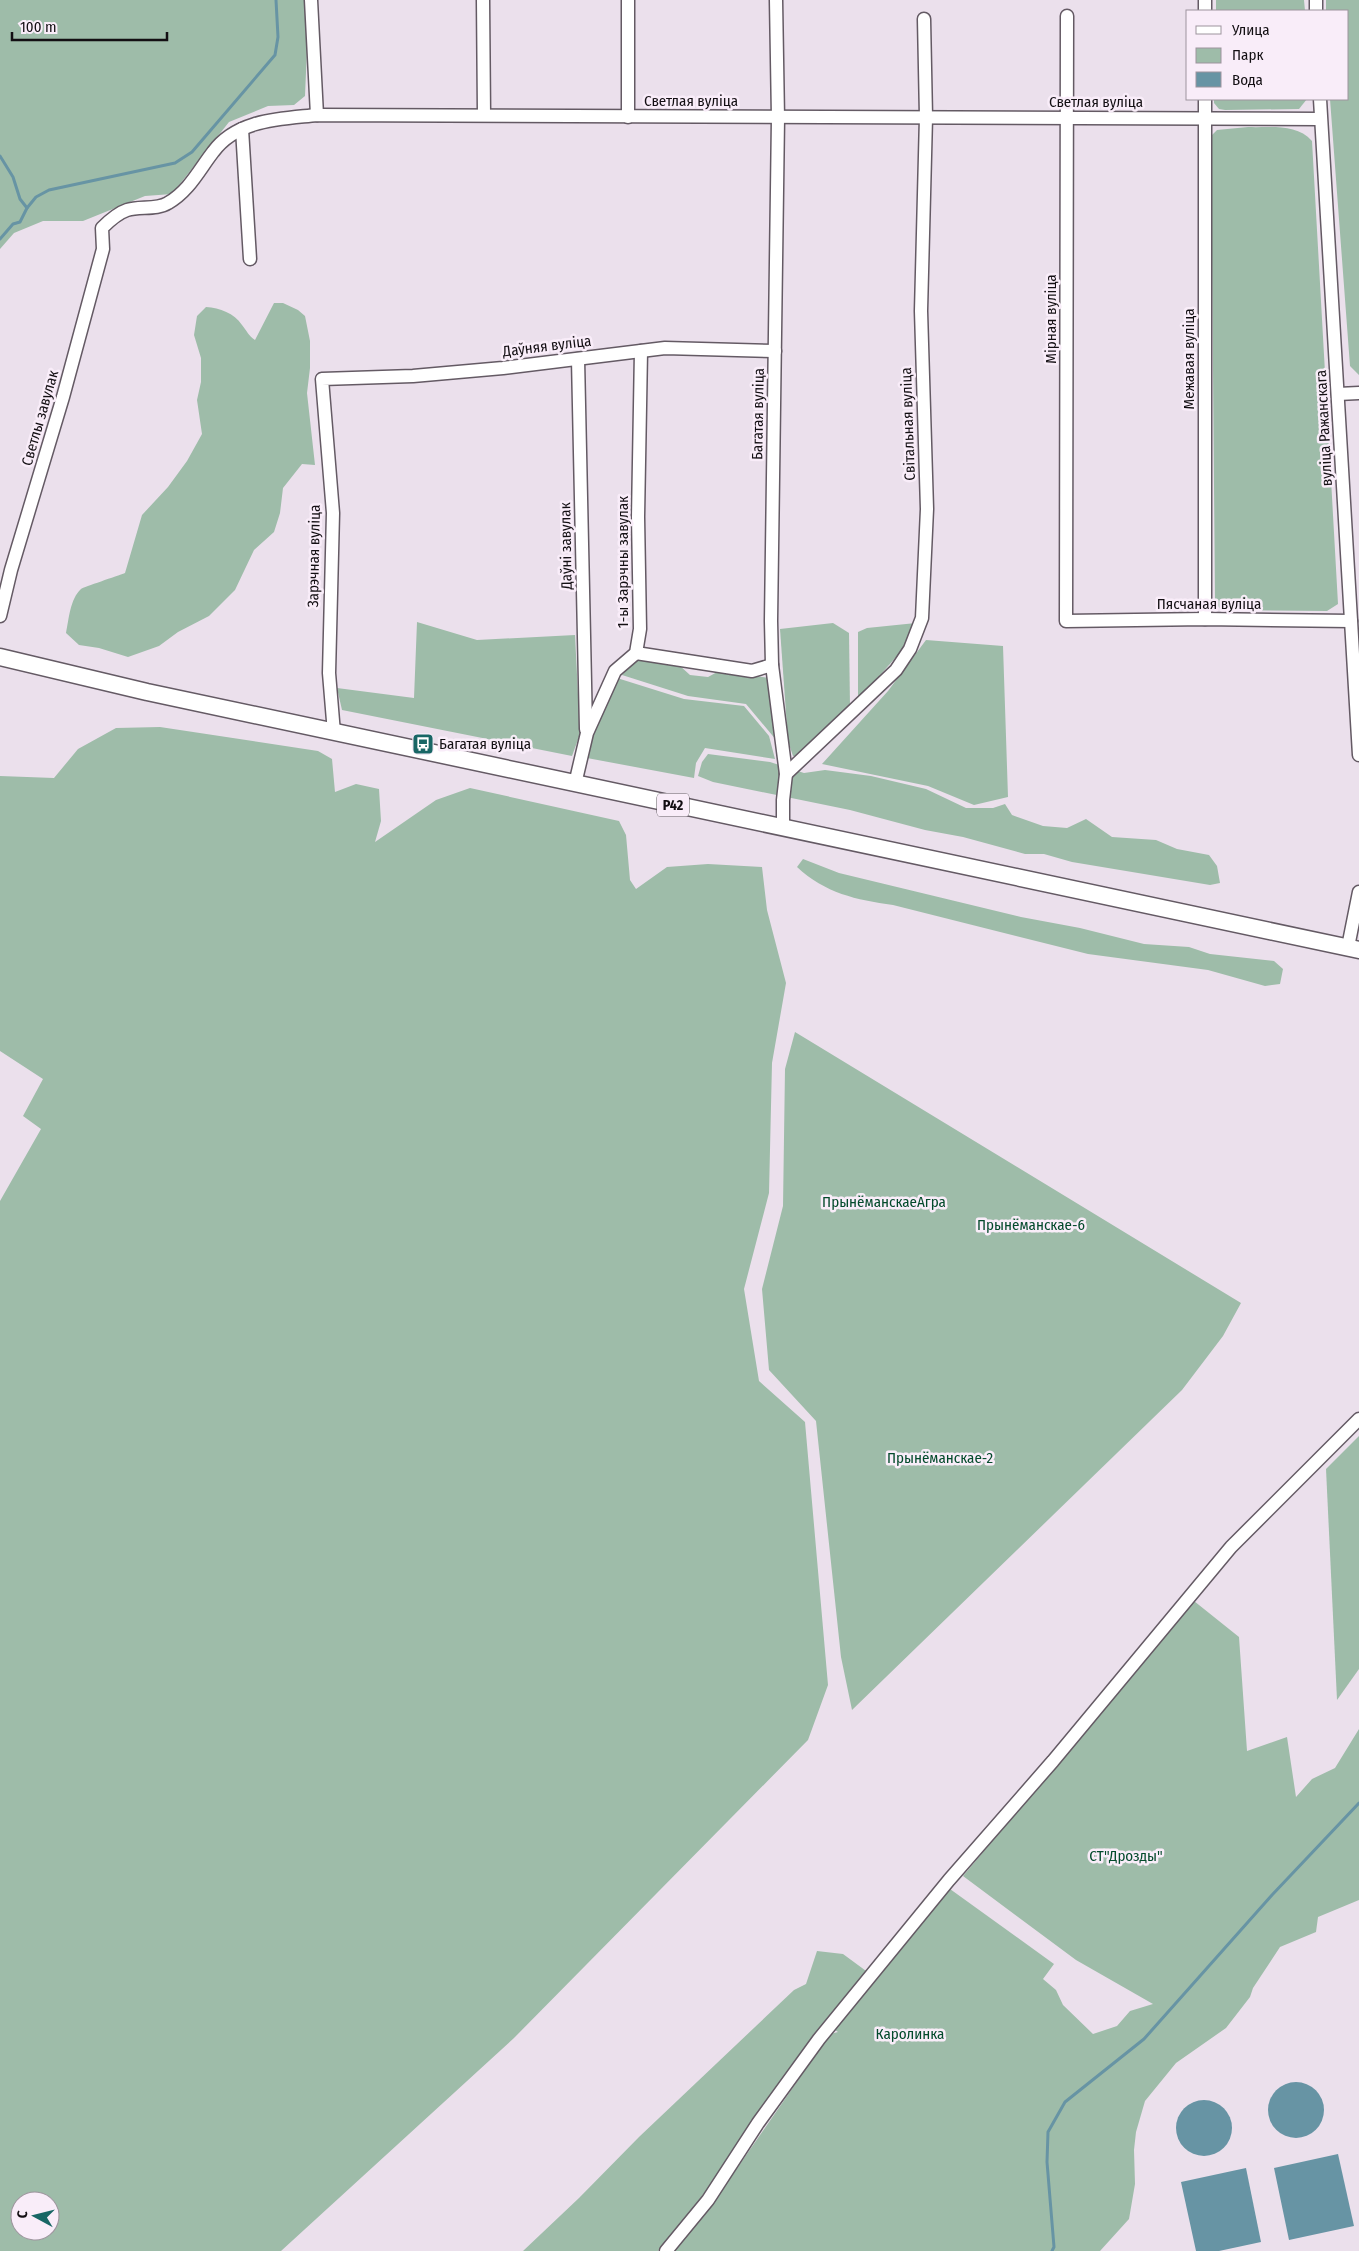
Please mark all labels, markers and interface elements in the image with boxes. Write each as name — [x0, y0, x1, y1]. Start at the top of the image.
scale bar — [12, 10, 168, 42]
legend — [1186, 10, 1349, 100]
text: 100 m — [20, 18, 57, 36]
text: Улица — [1231, 21, 1270, 39]
text: Парк — [1232, 46, 1263, 64]
text: Вода — [1232, 71, 1263, 89]
street label: Светлая вуліца — [644, 92, 738, 110]
street label: Светлая вуліца — [1049, 93, 1143, 111]
street label: Мірная вуліца — [1042, 274, 1060, 364]
street label: Межавая вуліца — [1180, 308, 1198, 410]
street label: Даўняя вуліца — [501, 332, 592, 360]
street label: Світальная вуліца — [897, 367, 919, 481]
street label: Светлы завулак — [18, 368, 62, 468]
street label: Багатая вуліца — [748, 368, 768, 460]
street label: вуліца Ражанскага — [1312, 369, 1336, 487]
street label: 1-ы Зарэчны завулак — [614, 496, 632, 628]
street label: Даўні завулак — [556, 502, 576, 591]
street label: Зарэчная вуліца — [304, 504, 324, 608]
street label: Пясчаная вуліца — [1157, 595, 1261, 613]
bus stop icon: Багатая вуліца — [411, 732, 435, 756]
place label: Багатая вуліца — [439, 735, 531, 753]
road number: Р42 — [657, 794, 689, 816]
park label: ПрынёманскаеАгра — [822, 1193, 946, 1211]
park label: Прынёманскае-6 — [977, 1216, 1085, 1234]
park label: Прынёманскае-2 — [887, 1449, 993, 1467]
park label: СТ"Дрозды" — [1089, 1847, 1163, 1865]
park label: Каролинка — [876, 2025, 944, 2043]
north arrow — [10, 2191, 60, 2241]
text: С — [14, 2209, 32, 2219]

